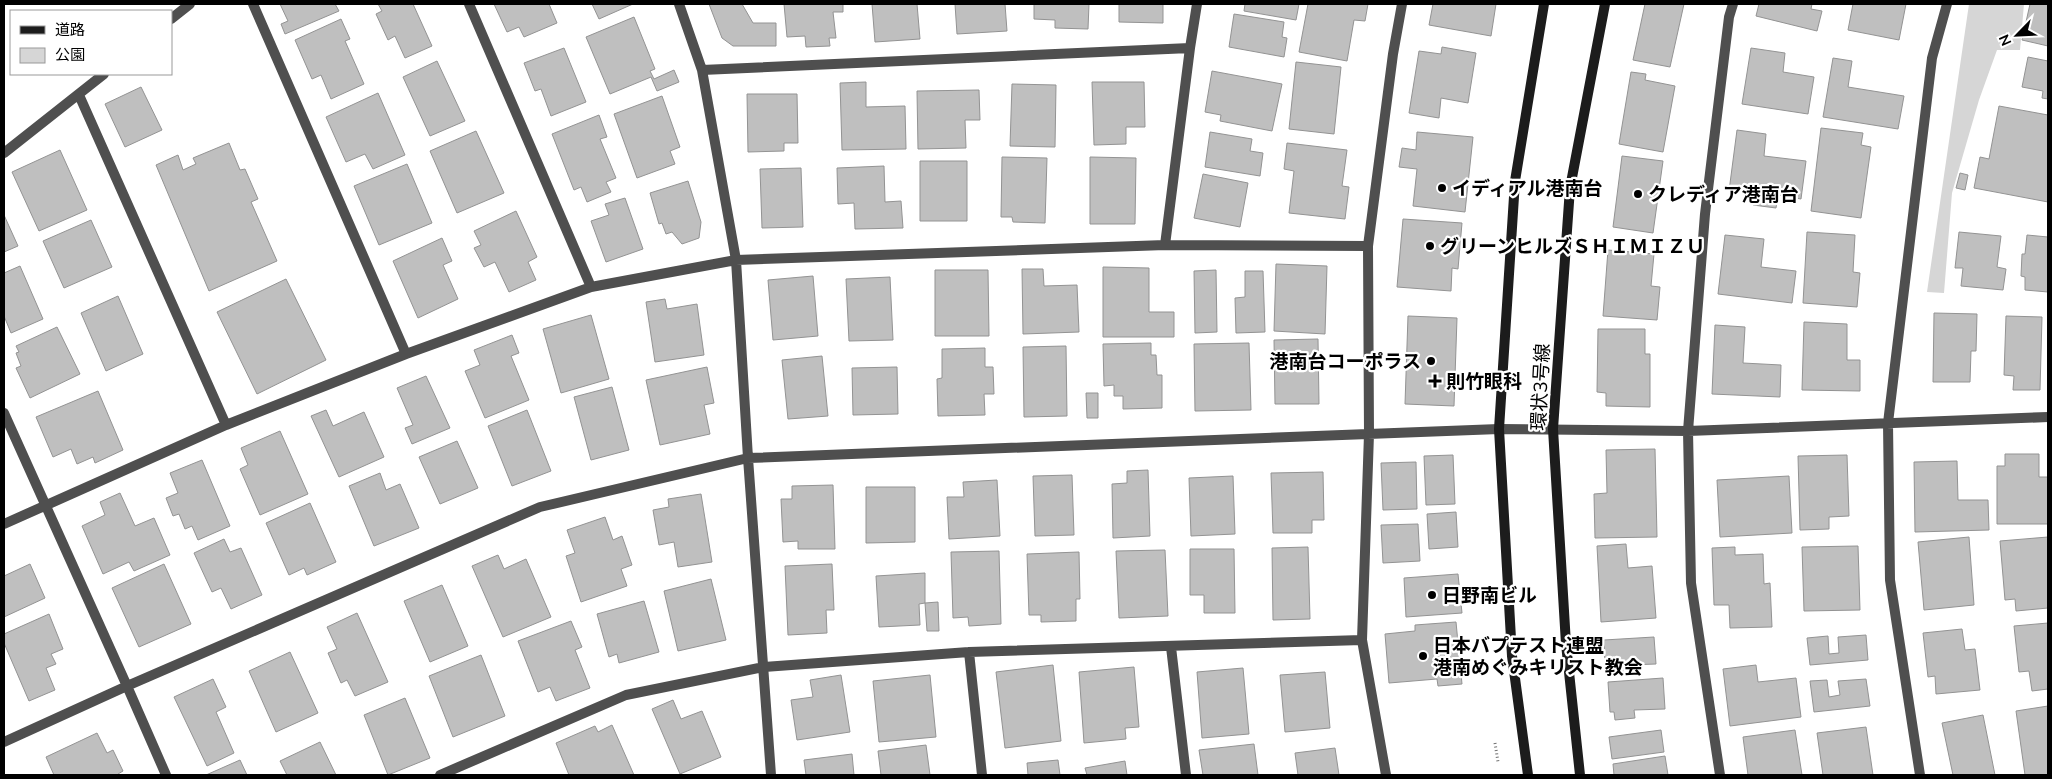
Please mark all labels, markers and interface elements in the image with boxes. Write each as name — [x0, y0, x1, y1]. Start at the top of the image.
legend — [10, 10, 172, 75]
north arrow — [1992, 10, 2042, 60]
text: 道路 — [55, 20, 85, 39]
text: N — [1995, 32, 2015, 49]
text: 公園 — [55, 45, 85, 64]
place label: イディアル港南台 — [1452, 176, 1602, 200]
marker: イディアル港南台 — [1436, 182, 1448, 194]
place label: クレディア港南台 — [1648, 182, 1799, 206]
marker: クレディア港南台 — [1632, 188, 1644, 200]
place label: グリーンヒルズＳＨＩＭＩＺＵ — [1440, 234, 1705, 258]
marker: グリーンヒルズＳＨＩＭＩＺＵ — [1424, 240, 1436, 252]
street label: 環状3号線 — [1526, 343, 1554, 431]
place label: 港南台コーポラス — [1269, 349, 1421, 373]
marker: 港南台コーポラス — [1425, 355, 1437, 367]
place label: 則竹眼科 — [1446, 369, 1522, 393]
marker: 則竹眼科 — [1428, 374, 1442, 388]
place label: 日野南ビル — [1442, 583, 1537, 607]
marker: 日野南ビル — [1426, 589, 1438, 601]
place label: 日本バプテスト連盟 港南めぐみキリスト教会 — [1433, 633, 1643, 679]
marker: 日本バプテスト連盟 港南めぐみキリスト教会 — [1417, 650, 1429, 662]

